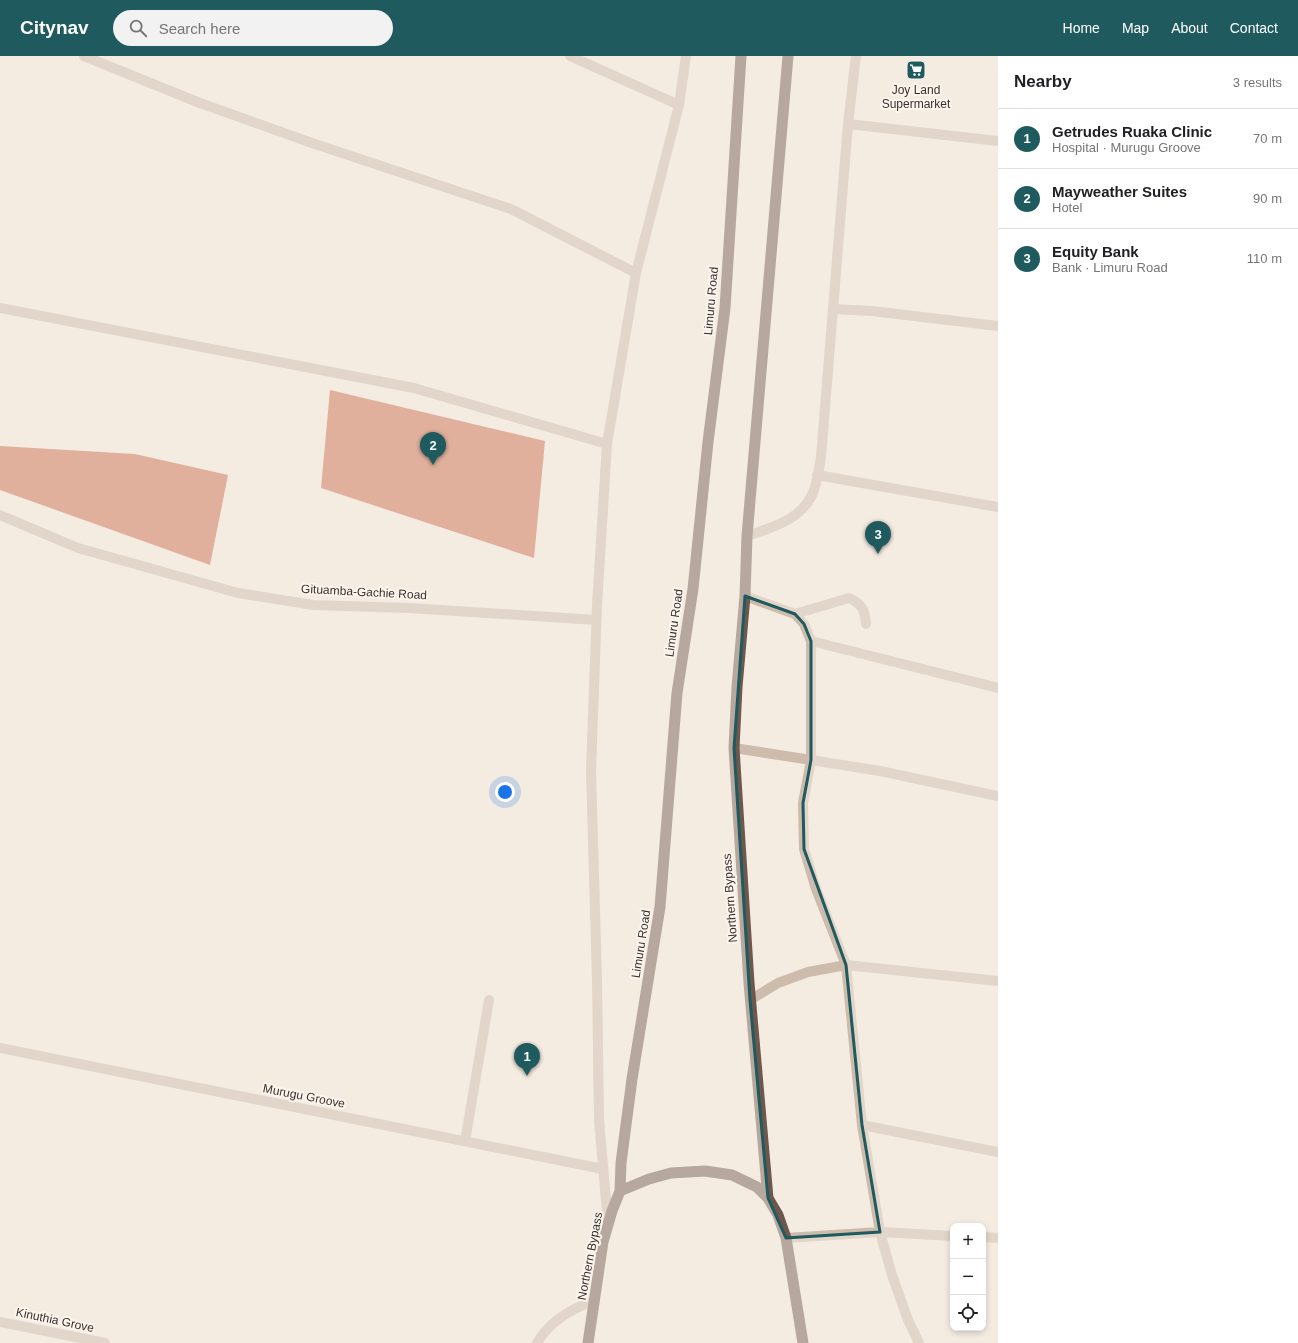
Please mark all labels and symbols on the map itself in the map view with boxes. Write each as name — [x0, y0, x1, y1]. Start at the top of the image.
supermarket icon: Joy Land Supermarket — [905, 59, 927, 81]
place label: Joy Land Supermarket — [882, 83, 951, 111]
street label: Limuru Road — [701, 266, 721, 336]
pin: 2 — [420, 432, 446, 465]
pin: 3 — [865, 521, 891, 554]
street label: Gituamba-Gachie Road — [301, 582, 427, 602]
street label: Limuru Road — [662, 588, 686, 658]
your location — [495, 782, 515, 802]
street label: Northern Bypass — [720, 853, 740, 943]
street label: Limuru Road — [629, 909, 653, 979]
pin: 1 — [514, 1043, 540, 1076]
street label: Murugu Groove — [262, 1081, 347, 1111]
street label: Northern Bypass — [575, 1211, 605, 1301]
street label: Kinuthia Grove — [15, 1305, 96, 1335]

